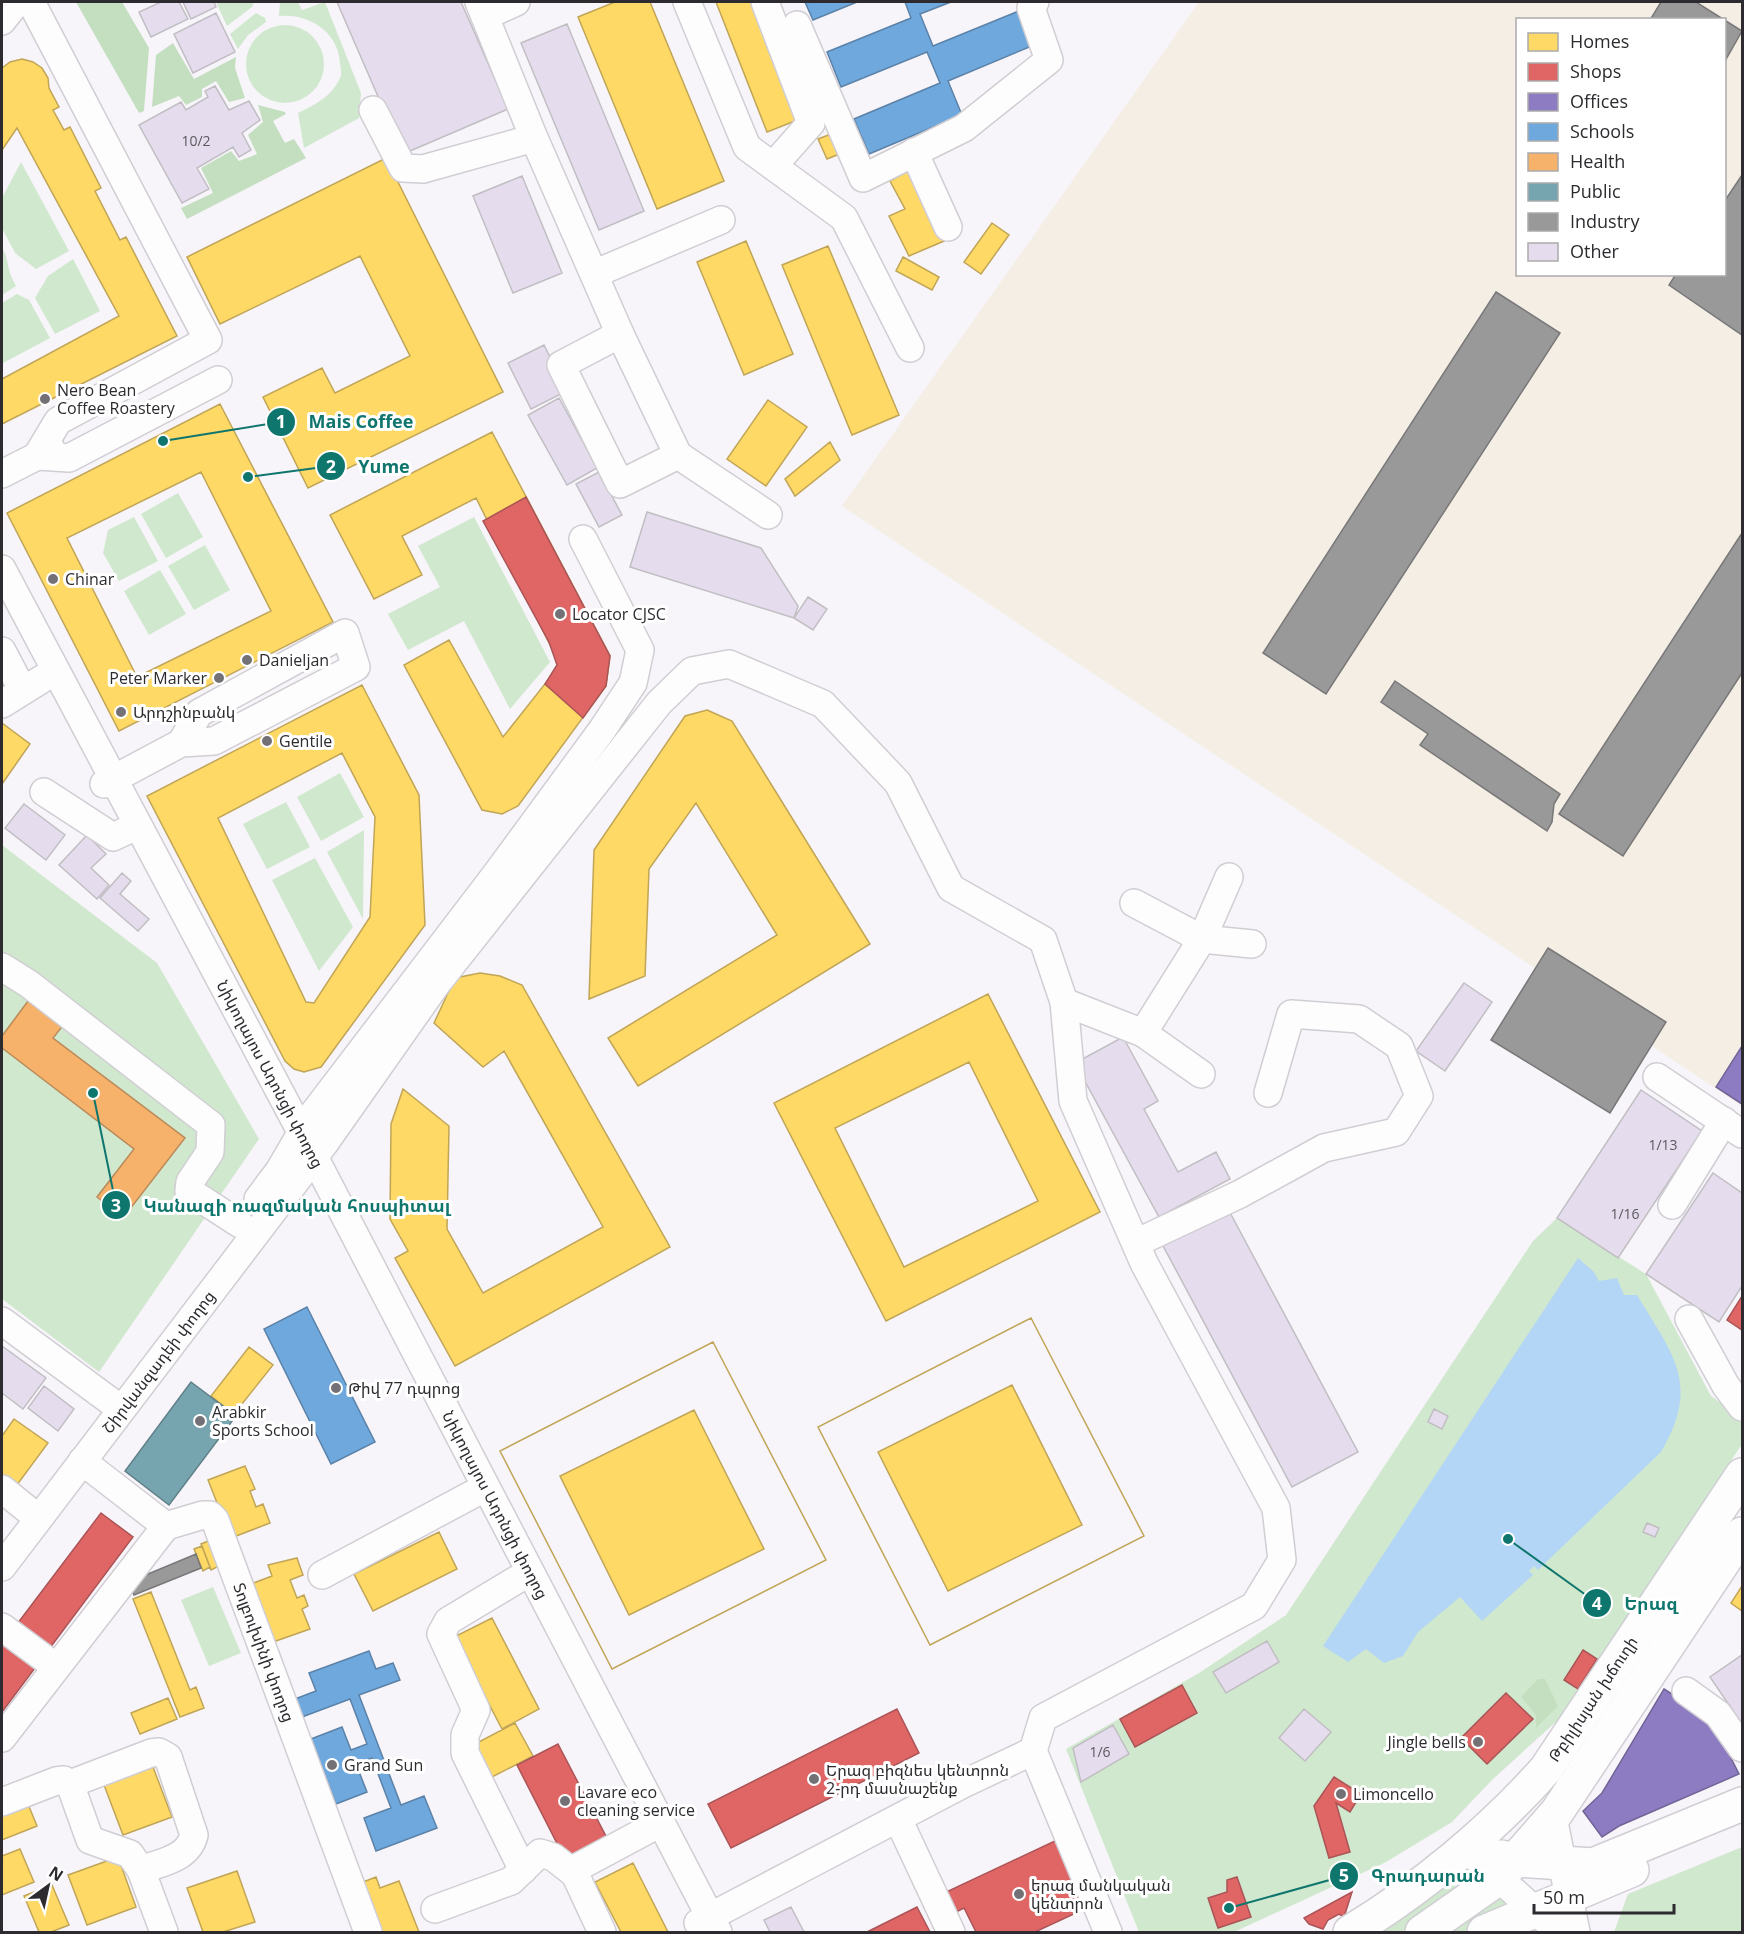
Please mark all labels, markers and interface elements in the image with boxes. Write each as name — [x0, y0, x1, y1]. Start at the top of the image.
legend — [1516, 18, 1726, 276]
text: Homes — [1570, 29, 1629, 53]
text: Shops — [1570, 59, 1621, 83]
text: Offices — [1570, 89, 1628, 113]
text: Schools — [1570, 119, 1634, 143]
house number: 10/2 — [181, 131, 211, 150]
text: Health — [1570, 149, 1625, 173]
text: Public — [1570, 179, 1621, 203]
text: Industry — [1570, 209, 1640, 233]
text: Other — [1570, 239, 1620, 263]
place label: Nero Bean Coffee Roastery — [57, 379, 176, 419]
marker: Nero Bean Coffee Roastery — [38, 392, 52, 406]
callout: Mais Coffee — [266, 404, 425, 440]
text: 1 — [276, 409, 286, 433]
text: Mais Coffee — [309, 409, 413, 433]
callout: Yume — [316, 448, 422, 484]
text: 2 — [326, 454, 336, 478]
text: Yume — [358, 454, 410, 478]
place label: Chinar — [65, 568, 115, 590]
marker: Chinar — [46, 572, 60, 586]
place label: Locator CJSC — [572, 603, 666, 625]
marker: Locator CJSC — [553, 607, 567, 621]
place label: Danieljan — [259, 649, 329, 671]
marker: Danieljan — [240, 653, 254, 667]
place label: Peter Marker — [109, 667, 207, 689]
marker: Peter Marker — [212, 671, 226, 685]
place label: Արդշինբանկ — [133, 701, 235, 723]
marker: Արդշինբանկ — [114, 705, 128, 719]
place label: Gentile — [279, 730, 332, 752]
marker: Gentile — [260, 734, 274, 748]
street label: Նիկողայոս Ադոնցի փողոց — [212, 976, 329, 1172]
house number: 1/13 — [1648, 1135, 1678, 1154]
callout: Կանազի ռազմական հոսպիտալ — [101, 1187, 463, 1223]
text: 3 — [111, 1193, 121, 1217]
text: Կանազի ռազմական հոսպիտալ — [143, 1193, 452, 1217]
house number: 1/16 — [1610, 1204, 1640, 1223]
street label: Շիրվանզադեի փողոց — [97, 1286, 220, 1438]
place label: Թիվ 77 դպրոց — [348, 1377, 460, 1399]
marker: Թիվ 77 դպրոց — [329, 1381, 343, 1395]
place label: Arabkir Sports School — [212, 1401, 314, 1441]
street label: Նիկողայոս Ադոնցի փողոց — [437, 1407, 554, 1603]
marker: Arabkir Sports School — [193, 1414, 207, 1428]
street label: Տոլբուխինի փողոց — [228, 1580, 300, 1725]
callout: Երազ — [1582, 1585, 1690, 1621]
text: 4 — [1592, 1591, 1602, 1615]
text: Երազ — [1624, 1591, 1679, 1615]
street label: Թբիլիսյան խճուղի — [1543, 1632, 1643, 1766]
place label: Jingle bells — [1386, 1731, 1466, 1753]
marker: Jingle bells — [1471, 1735, 1485, 1749]
house number: 1/6 — [1089, 1742, 1111, 1761]
place label: Grand Sun — [344, 1754, 423, 1776]
marker: Grand Sun — [325, 1758, 339, 1772]
place label: Երազ բիզնես կենտրոն 2-րդ մասնաշենք — [826, 1759, 1009, 1799]
marker: Երազ բիզնես կենտրոն 2-րդ մասնաշենք — [807, 1772, 821, 1786]
place label: Lavare eco cleaning service — [577, 1781, 695, 1821]
place label: Limoncello — [1353, 1783, 1434, 1805]
marker: Limoncello — [1334, 1787, 1348, 1801]
marker: Lavare eco cleaning service — [558, 1794, 572, 1808]
north arrow — [18, 1856, 78, 1916]
callout: Գրադարան — [1329, 1858, 1497, 1894]
text: N — [45, 1861, 68, 1886]
text: 5 — [1339, 1863, 1349, 1887]
text: Գրադարան — [1371, 1863, 1485, 1887]
place label: երազ մանկական կենտրոն — [1031, 1874, 1171, 1914]
scale bar — [1534, 1877, 1674, 1915]
text: 50 m — [1543, 1885, 1585, 1909]
marker: երազ մանկական կենտրոն — [1012, 1887, 1026, 1901]

